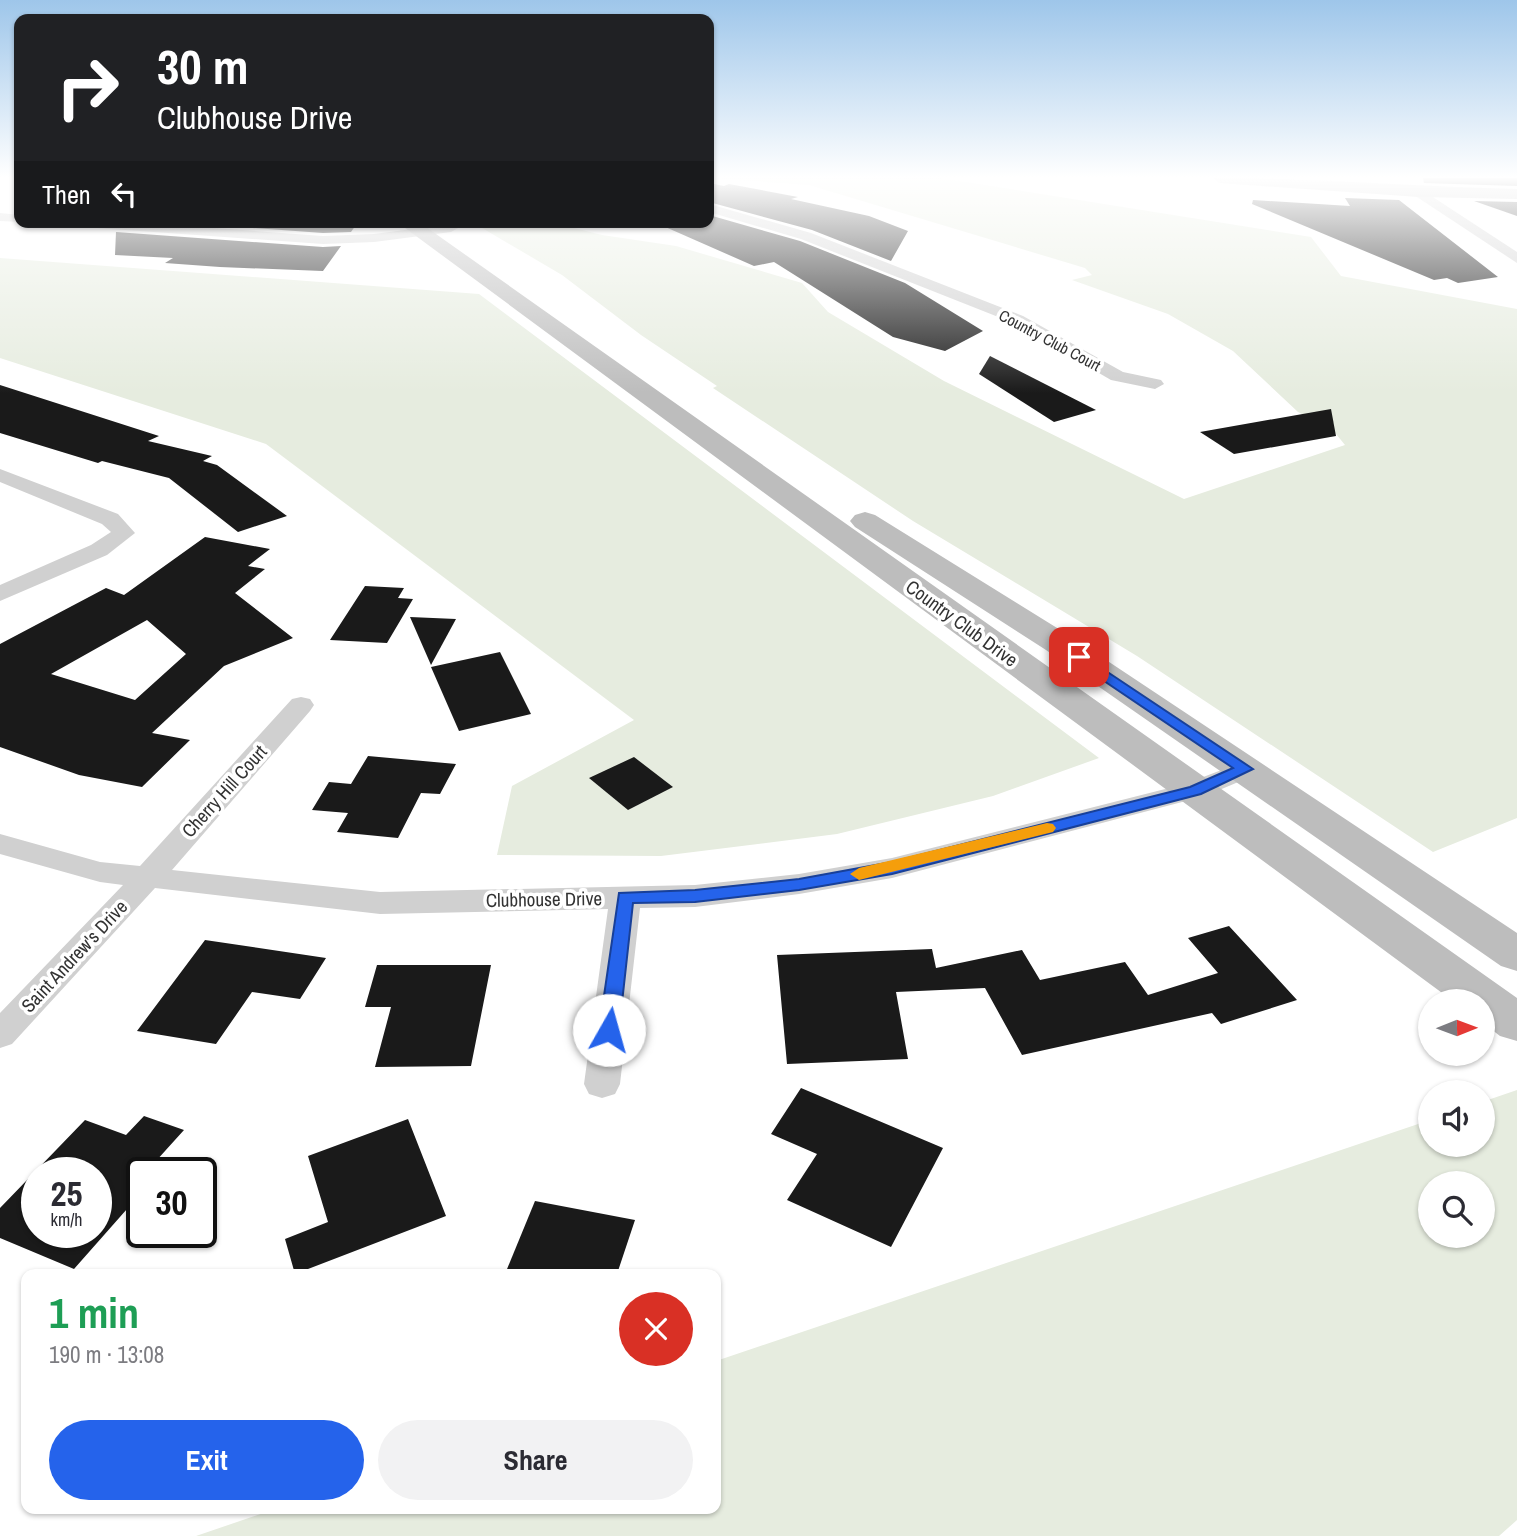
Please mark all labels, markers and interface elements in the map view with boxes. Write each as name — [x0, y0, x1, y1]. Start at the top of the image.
text: 30 m — [157, 33, 249, 99]
icon: right — [42, 42, 133, 133]
text: Clubhouse Drive — [157, 96, 352, 139]
icon: left — [105, 175, 143, 213]
text: Then — [42, 177, 91, 212]
street label: Country Club Court — [995, 304, 1105, 376]
street label: Country Club Drive — [901, 574, 1023, 672]
pin — [1049, 627, 1109, 687]
icon: arrive — [1060, 638, 1098, 676]
street label: Cherry Hill Court — [176, 739, 273, 843]
street label: Clubhouse Drive — [486, 885, 602, 913]
street label: Saint Andrew's Drive — [15, 894, 133, 1018]
north arrow — [1418, 989, 1494, 1066]
map controls — [1418, 989, 1495, 1248]
position arrow — [572, 993, 646, 1067]
button: sound — [1418, 1080, 1495, 1157]
speed limit sign: 30 — [126, 1157, 217, 1248]
text: 25 — [51, 1170, 82, 1217]
button: search — [1418, 1171, 1495, 1248]
text: km/h — [51, 1207, 83, 1232]
text: 1 min — [49, 1285, 139, 1341]
button: close — [619, 1292, 693, 1366]
text: 190 m · 13:08 — [49, 1339, 164, 1370]
button: Exit — [49, 1420, 364, 1500]
button: Share — [378, 1420, 693, 1500]

